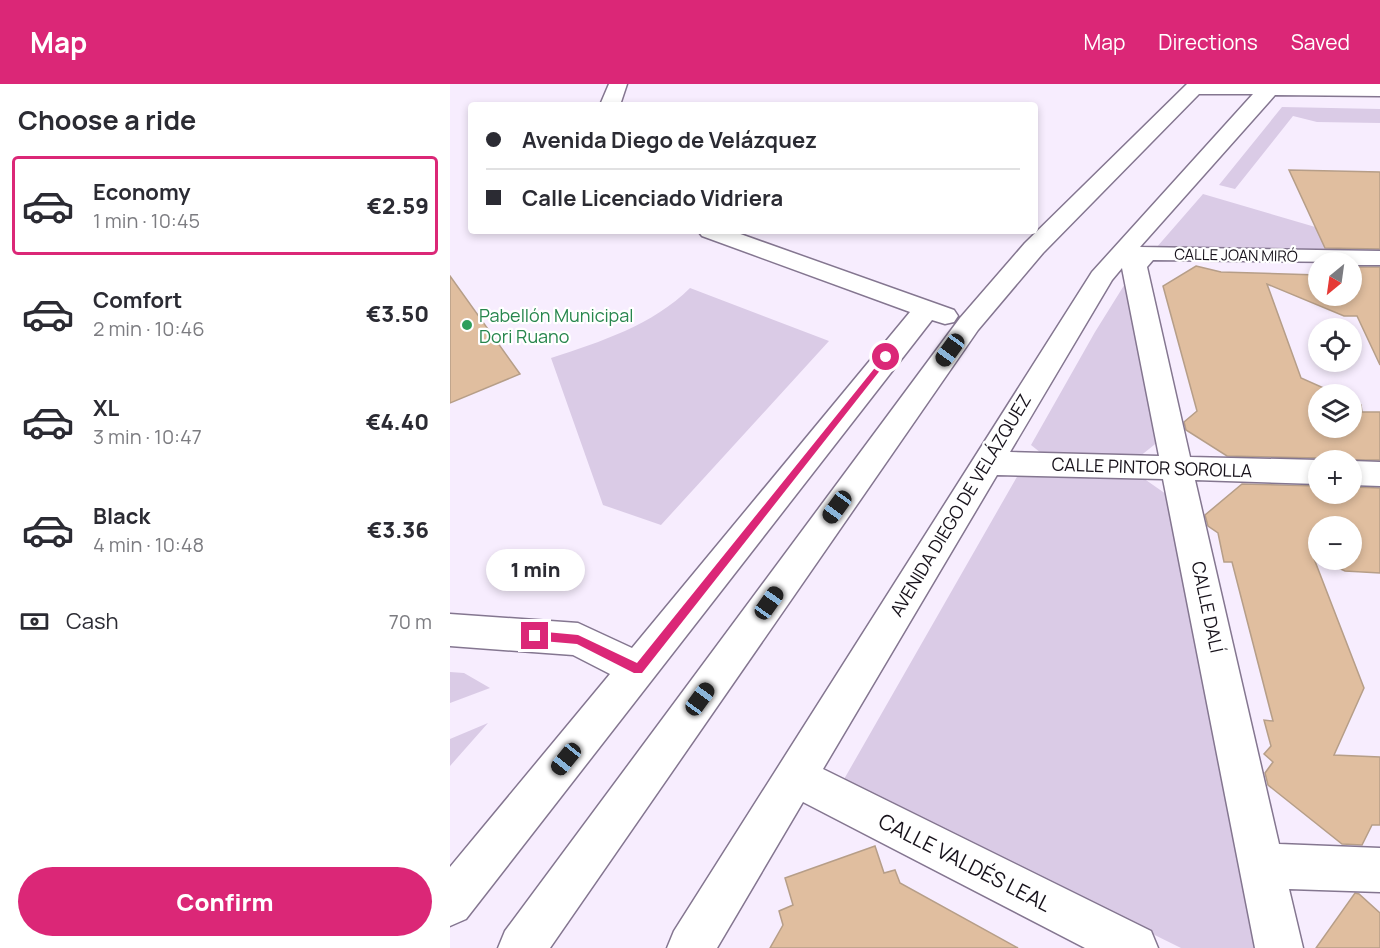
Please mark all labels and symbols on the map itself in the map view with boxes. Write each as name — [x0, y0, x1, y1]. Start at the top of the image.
street label: CALLE JOAN MIRÓ — [1174, 243, 1298, 267]
north arrow — [1308, 252, 1362, 306]
place label: Pabellón Municipal Dori Ruano — [479, 303, 633, 348]
marker: Pabellón Municipal Dori Ruano — [460, 318, 474, 332]
car — [932, 330, 968, 370]
route start — [872, 343, 899, 370]
street label: AVENIDA DIEGO DE VELÁZQUEZ — [884, 389, 1036, 621]
street label: CALLE PINTOR SOROLLA — [1051, 452, 1253, 483]
car — [819, 487, 855, 527]
callout: 1 min — [486, 549, 584, 591]
street label: CALLE DALÍ — [1187, 559, 1229, 655]
car — [751, 583, 787, 623]
route end — [521, 622, 548, 649]
car — [682, 679, 718, 719]
car — [548, 739, 584, 779]
street label: CALLE VALDÉS LEAL — [874, 806, 1056, 918]

